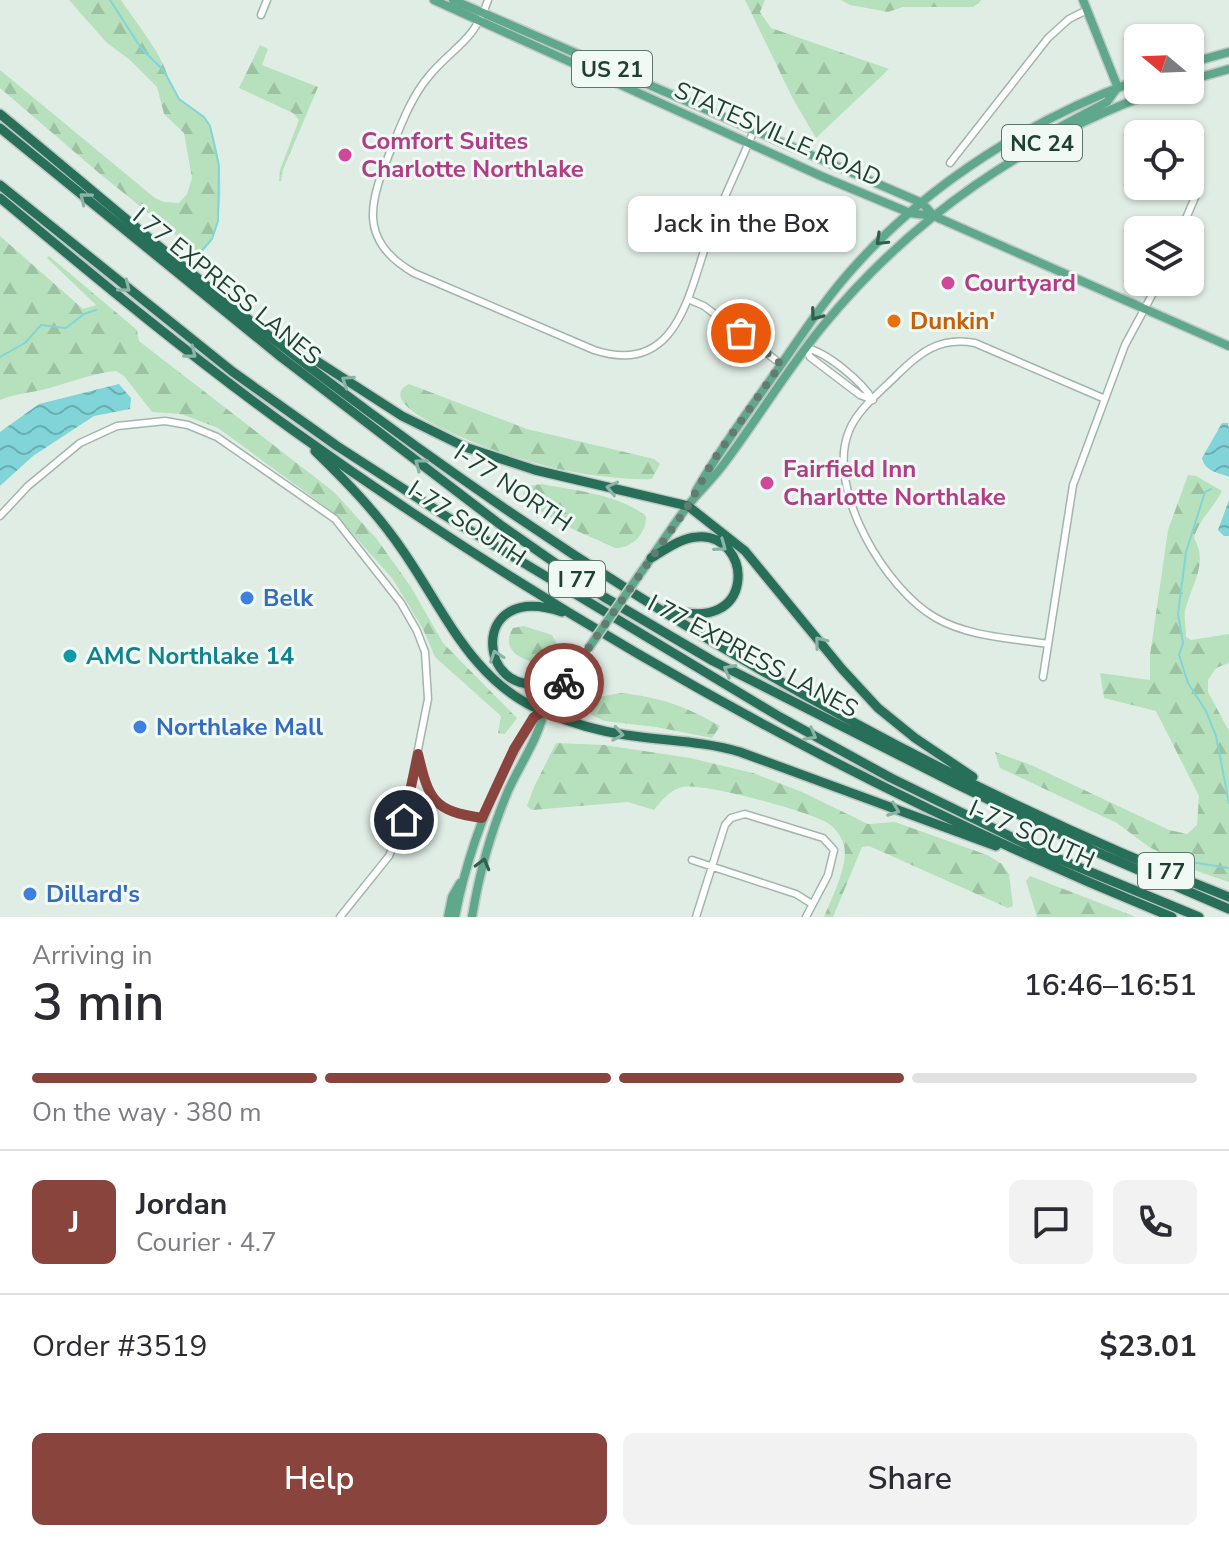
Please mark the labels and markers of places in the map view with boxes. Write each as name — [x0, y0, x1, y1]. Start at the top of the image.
place label: Comfort Suites Charlotte Northlake — [361, 125, 584, 185]
marker: Comfort Suites Charlotte Northlake — [336, 146, 354, 164]
callout: Jack in the Box — [627, 197, 855, 253]
place label: Courtyard — [964, 267, 1076, 299]
marker: Courtyard — [939, 274, 957, 292]
pin — [707, 299, 775, 367]
place label: Dunkin' — [910, 305, 995, 337]
marker: Dunkin' — [885, 312, 903, 330]
place label: Fairfield Inn Charlotte Northlake — [783, 453, 1006, 513]
marker: Fairfield Inn Charlotte Northlake — [758, 474, 776, 492]
place label: Belk — [263, 582, 314, 614]
marker: Belk — [238, 589, 256, 607]
place label: AMC Northlake 14 — [86, 640, 294, 672]
marker: AMC Northlake 14 — [61, 647, 79, 665]
place label: Northlake Mall — [156, 711, 324, 743]
marker: Northlake Mall — [131, 718, 149, 736]
pin — [370, 786, 438, 854]
place label: Dillard's — [46, 878, 140, 910]
marker: Dillard's — [21, 885, 39, 903]

